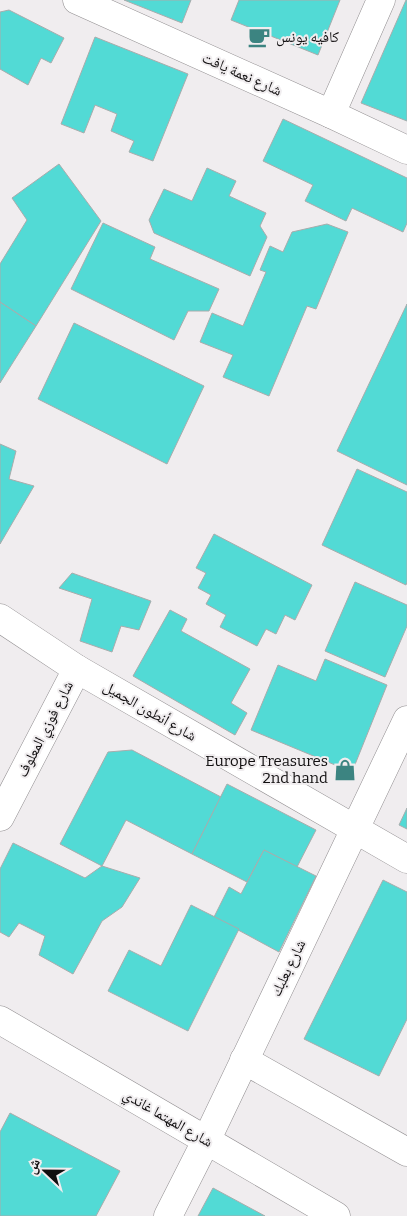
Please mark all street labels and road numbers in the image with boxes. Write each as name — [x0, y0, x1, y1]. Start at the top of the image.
street label: شارع نعمة يافت — [199, 48, 285, 101]
street label: شارع أنطون الجميل — [100, 677, 200, 746]
street label: شارع فوزي المعلوف — [13, 678, 80, 781]
street label: شارع بعلبك — [267, 937, 310, 1000]
street label: شارع المهتما غاندي — [119, 1085, 216, 1153]

